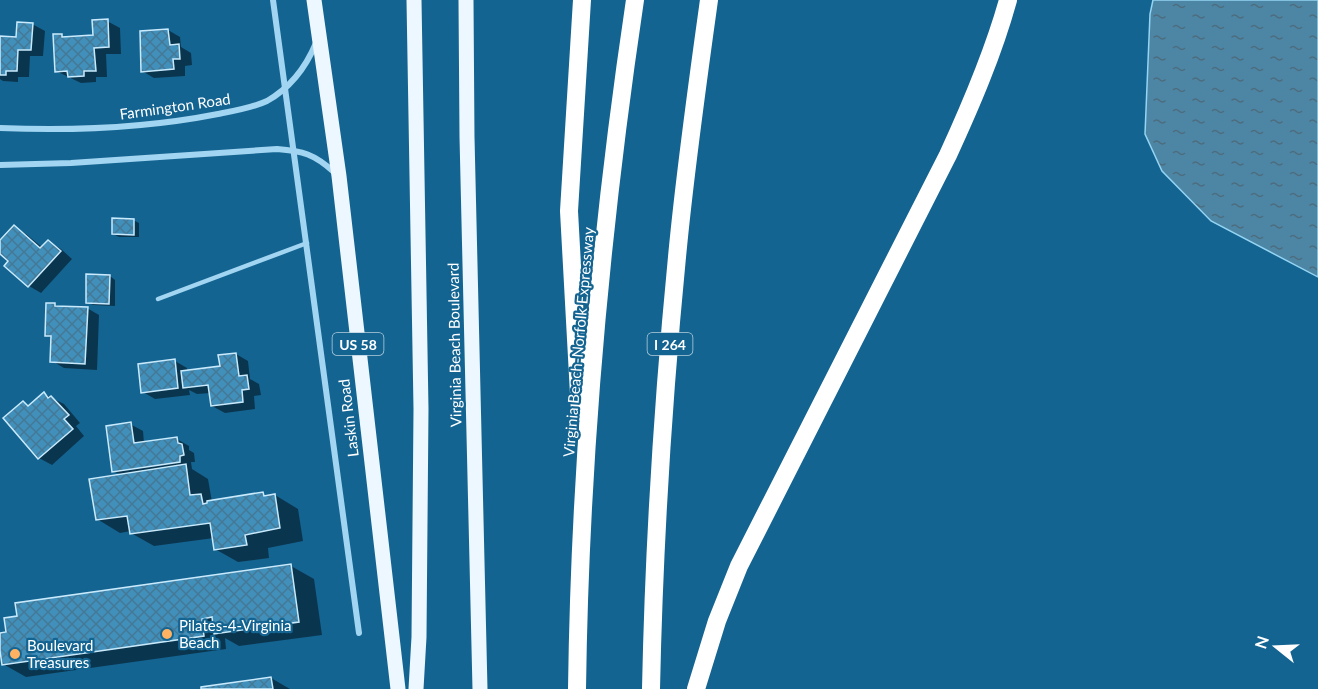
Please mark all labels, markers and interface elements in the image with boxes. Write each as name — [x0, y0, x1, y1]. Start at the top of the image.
street label: Farmington Road — [118, 89, 232, 123]
street label: Virginia Beach-Norfolk Expressway — [559, 226, 597, 458]
street label: Virginia Beach Boulevard — [444, 263, 464, 427]
road number: US 58 — [332, 333, 384, 355]
road number: I 264 — [648, 333, 692, 355]
street label: Laskin Road — [334, 378, 362, 458]
place label: Pilates-4-Virginia Beach — [179, 616, 291, 651]
north arrow — [1246, 617, 1306, 677]
marker: Pilates-4-Virginia Beach — [160, 627, 174, 641]
text: N — [1250, 633, 1272, 651]
place label: Boulevard Treasures — [27, 636, 93, 671]
marker: Boulevard Treasures — [8, 647, 22, 661]

